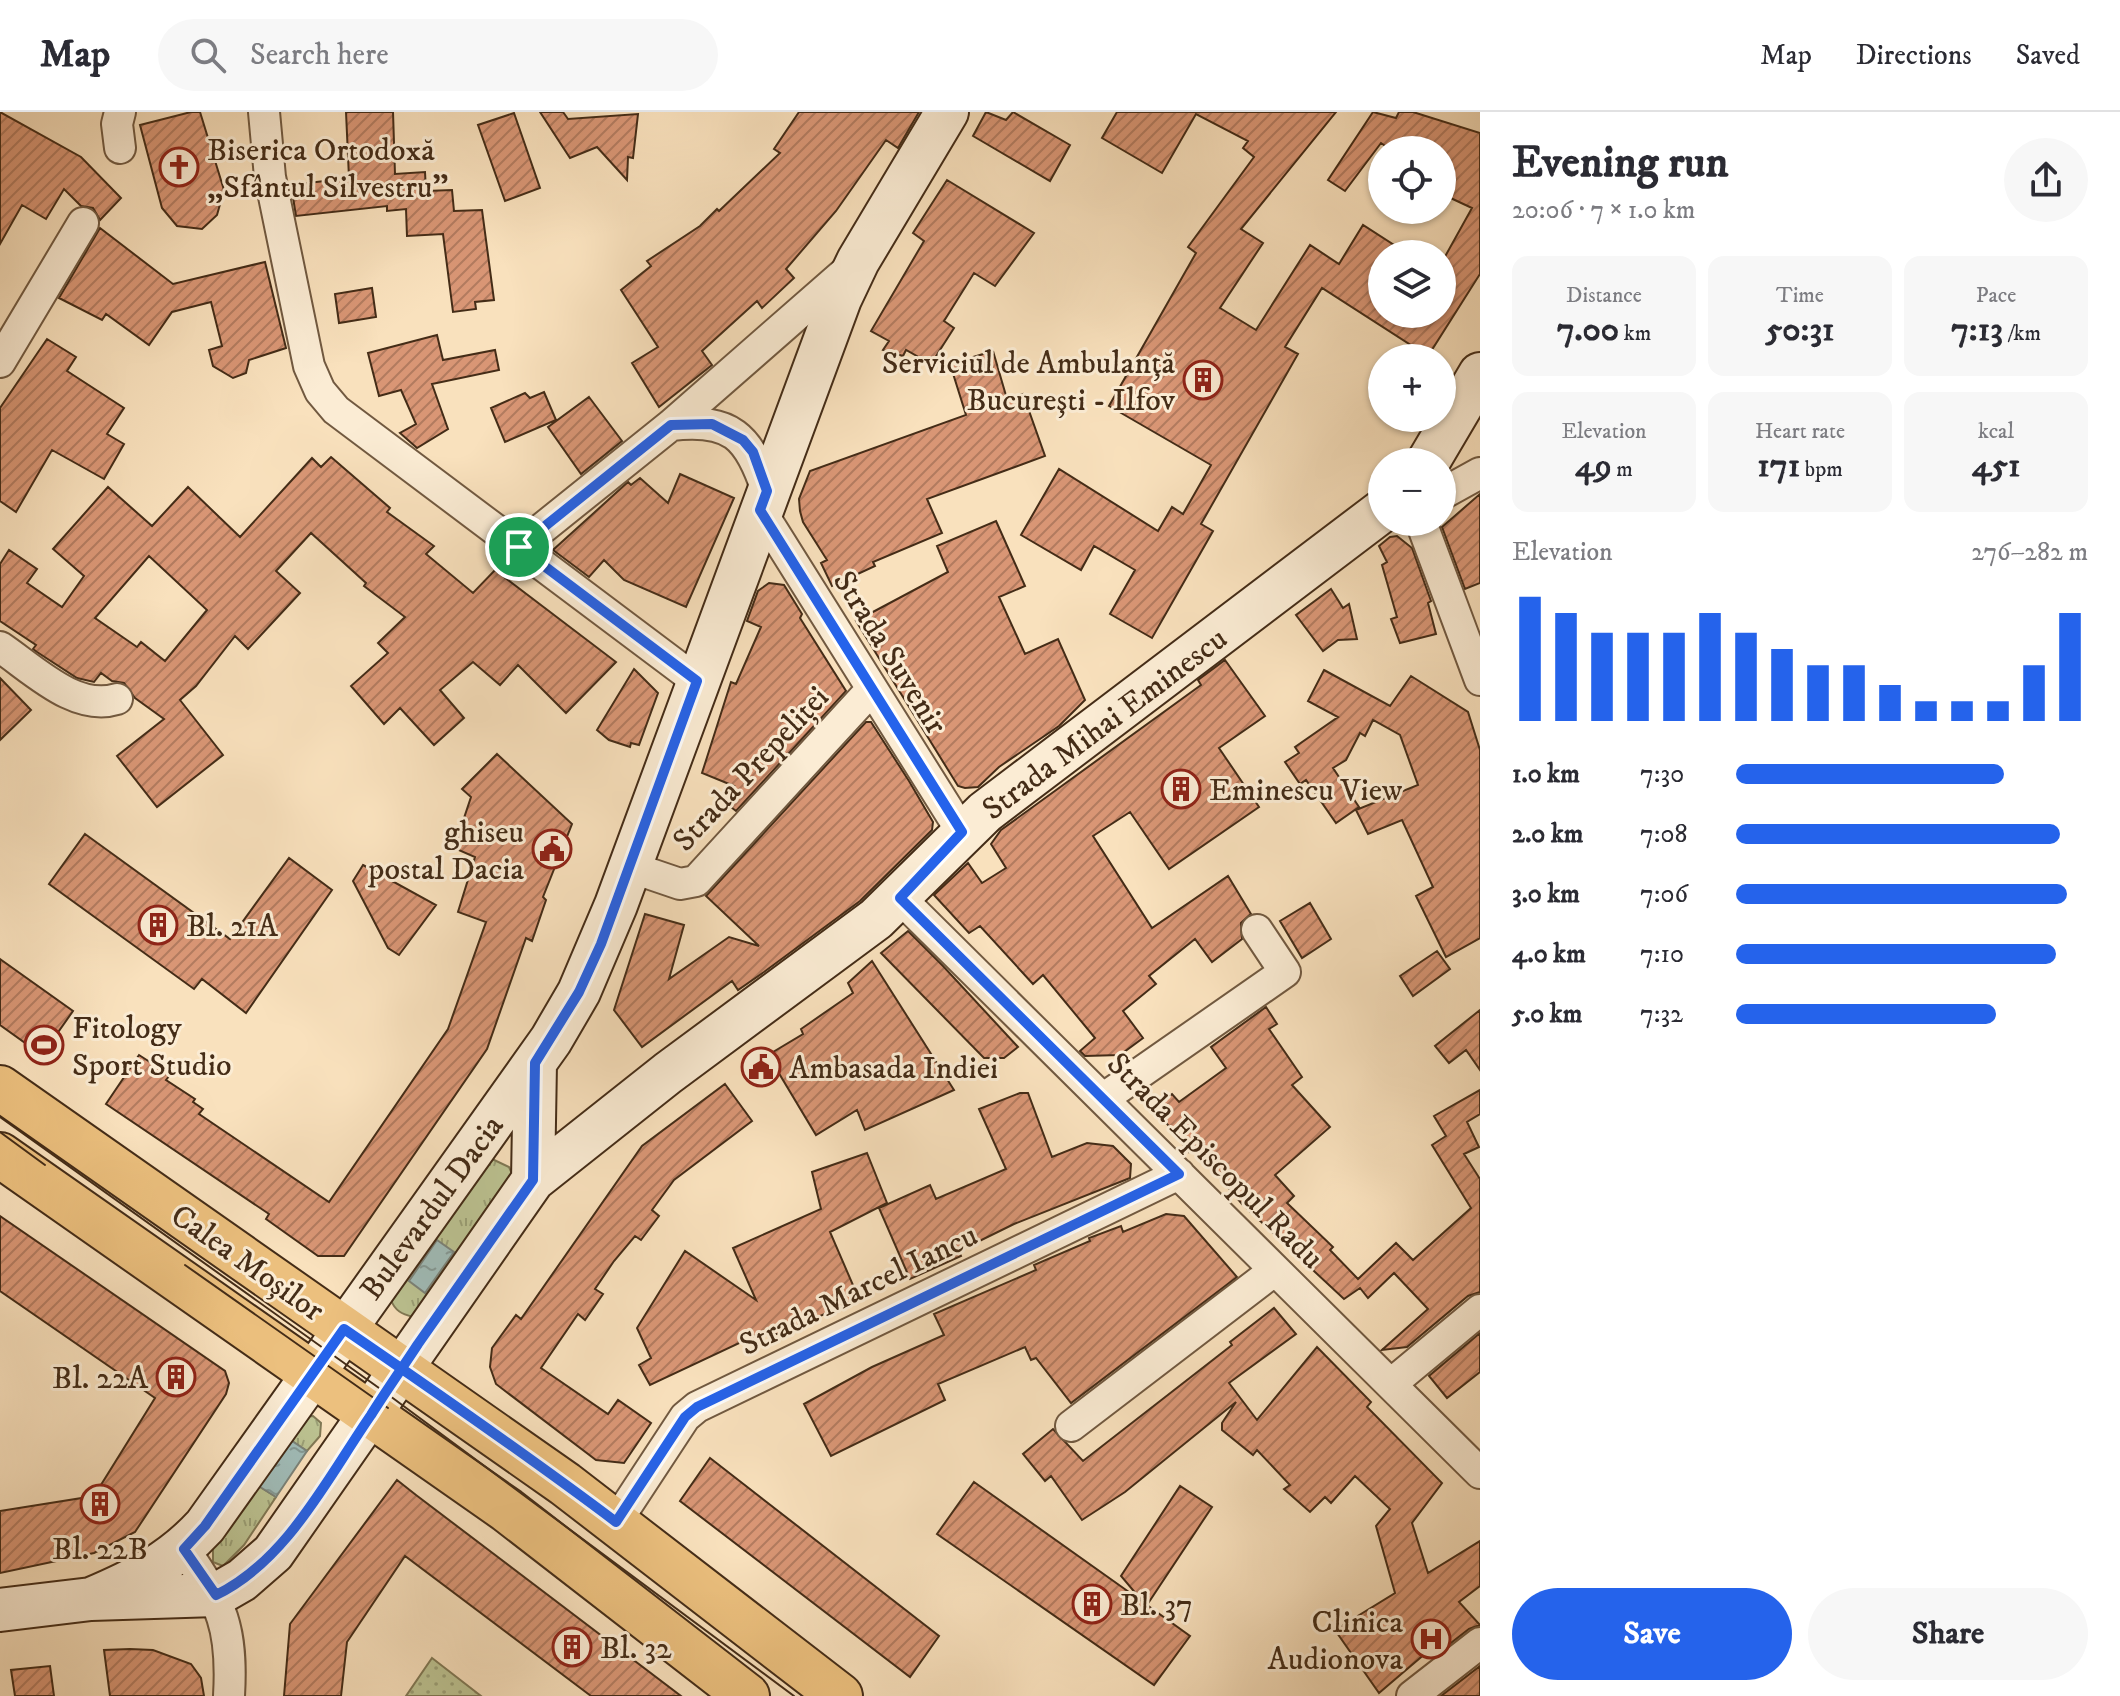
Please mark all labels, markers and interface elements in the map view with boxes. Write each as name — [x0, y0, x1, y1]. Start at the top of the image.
search box — [158, 19, 718, 91]
text: Map — [40, 31, 110, 79]
icon: search — [186, 33, 230, 77]
text: Search here — [250, 37, 389, 74]
text: Map — [1760, 38, 1812, 73]
text: Directions — [1856, 38, 1972, 73]
text: Saved — [2016, 38, 2080, 73]
place label: Biserica Ortodoxă „Sfântul Silvestru” — [207, 131, 448, 208]
map controls — [1368, 136, 1456, 536]
button: locate — [1368, 136, 1456, 224]
text: Evening run — [1512, 136, 1729, 191]
button: share — [2004, 138, 2088, 222]
church icon: Biserica Ortodoxă „Sfântul Silvestru” — [158, 146, 200, 188]
text: 20:06 · 7 × 1.0 km — [1512, 194, 1695, 227]
button: layers — [1368, 240, 1456, 328]
text: Distance — [1566, 282, 1642, 309]
text: Time — [1776, 282, 1824, 309]
text: Pace — [1976, 282, 2016, 309]
text: 7.00 — [1557, 309, 1619, 351]
text: 50:31 — [1765, 309, 1835, 351]
text: 7:13 — [1951, 309, 2003, 351]
text: km — [1619, 320, 1651, 347]
text: /km — [2003, 320, 2041, 347]
place label: Serviciul de Ambulanță București - Ilfov — [882, 344, 1176, 421]
button: + — [1368, 344, 1456, 432]
building icon: Serviciul de Ambulanță București - Ilfov — [1182, 359, 1224, 401]
text: Elevation — [1561, 418, 1647, 445]
text: Heart rate — [1755, 418, 1845, 445]
text: kcal — [1978, 418, 2014, 445]
text: 49 — [1575, 445, 1612, 487]
text: 171 — [1757, 445, 1800, 487]
text: 451 — [1972, 445, 2020, 487]
button: − — [1368, 448, 1456, 536]
text: m — [1612, 456, 1633, 483]
text: bpm — [1800, 456, 1843, 483]
pin — [485, 513, 553, 581]
icon: arrive — [497, 525, 541, 569]
text: Elevation — [1512, 536, 1613, 569]
text: 276–282 m — [1971, 536, 2088, 569]
street label: Strada Suvenir — [823, 564, 955, 742]
street label: Strada Mihai Eminescu — [975, 619, 1236, 830]
street label: Strada Prepeliței — [665, 678, 838, 860]
text: 1.0 km — [1512, 758, 1580, 791]
text: 7:30 — [1640, 758, 1684, 791]
building icon: Eminescu View — [1160, 768, 1202, 810]
place label: Eminescu View — [1209, 771, 1403, 811]
place label: ghiseu postal Dacia — [367, 813, 524, 890]
text: 2.0 km — [1512, 818, 1583, 851]
text: 7:08 — [1640, 818, 1687, 851]
public building icon: ghiseu postal Dacia — [531, 828, 573, 870]
text: 3.0 km — [1512, 878, 1580, 911]
text: 7:06 — [1640, 878, 1688, 911]
building icon: Bl. 21A — [137, 904, 179, 946]
place label: Bl. 21A — [186, 907, 279, 947]
text: 4.0 km — [1512, 938, 1586, 971]
text: 7:10 — [1640, 938, 1684, 971]
text: 5.0 km — [1512, 998, 1582, 1031]
text: 7:32 — [1640, 998, 1683, 1031]
place label: Fitology Sport Studio — [72, 1009, 232, 1086]
sports icon: Fitology Sport Studio — [23, 1024, 65, 1066]
street label: Strada Episcopul Radu — [1098, 1045, 1331, 1278]
public building icon: Ambasada Indiei — [740, 1046, 782, 1088]
place label: Ambasada Indiei — [789, 1049, 998, 1089]
street label: Bulevardul Dacia — [352, 1108, 513, 1308]
street label: Calea Moșilor — [162, 1196, 331, 1331]
street label: Strada Marcel Iancu — [733, 1216, 984, 1366]
building icon: Bl. 22A — [155, 1356, 197, 1398]
place label: Bl. 22A — [52, 1359, 149, 1399]
building icon: Bl. 22B — [79, 1483, 121, 1525]
place label: Bl. 22B — [52, 1530, 148, 1570]
building icon: Bl. 37 — [1071, 1583, 1113, 1625]
place label: Bl. 37 — [1120, 1586, 1193, 1626]
button: Save — [1512, 1588, 1792, 1680]
button: Share — [1808, 1588, 2088, 1680]
place label: Clinica Audionova — [1268, 1603, 1403, 1680]
hospital icon: Clinica Audionova — [1410, 1618, 1452, 1660]
building icon: Bl. 32 — [551, 1626, 593, 1668]
place label: Bl. 32 — [600, 1629, 672, 1669]

